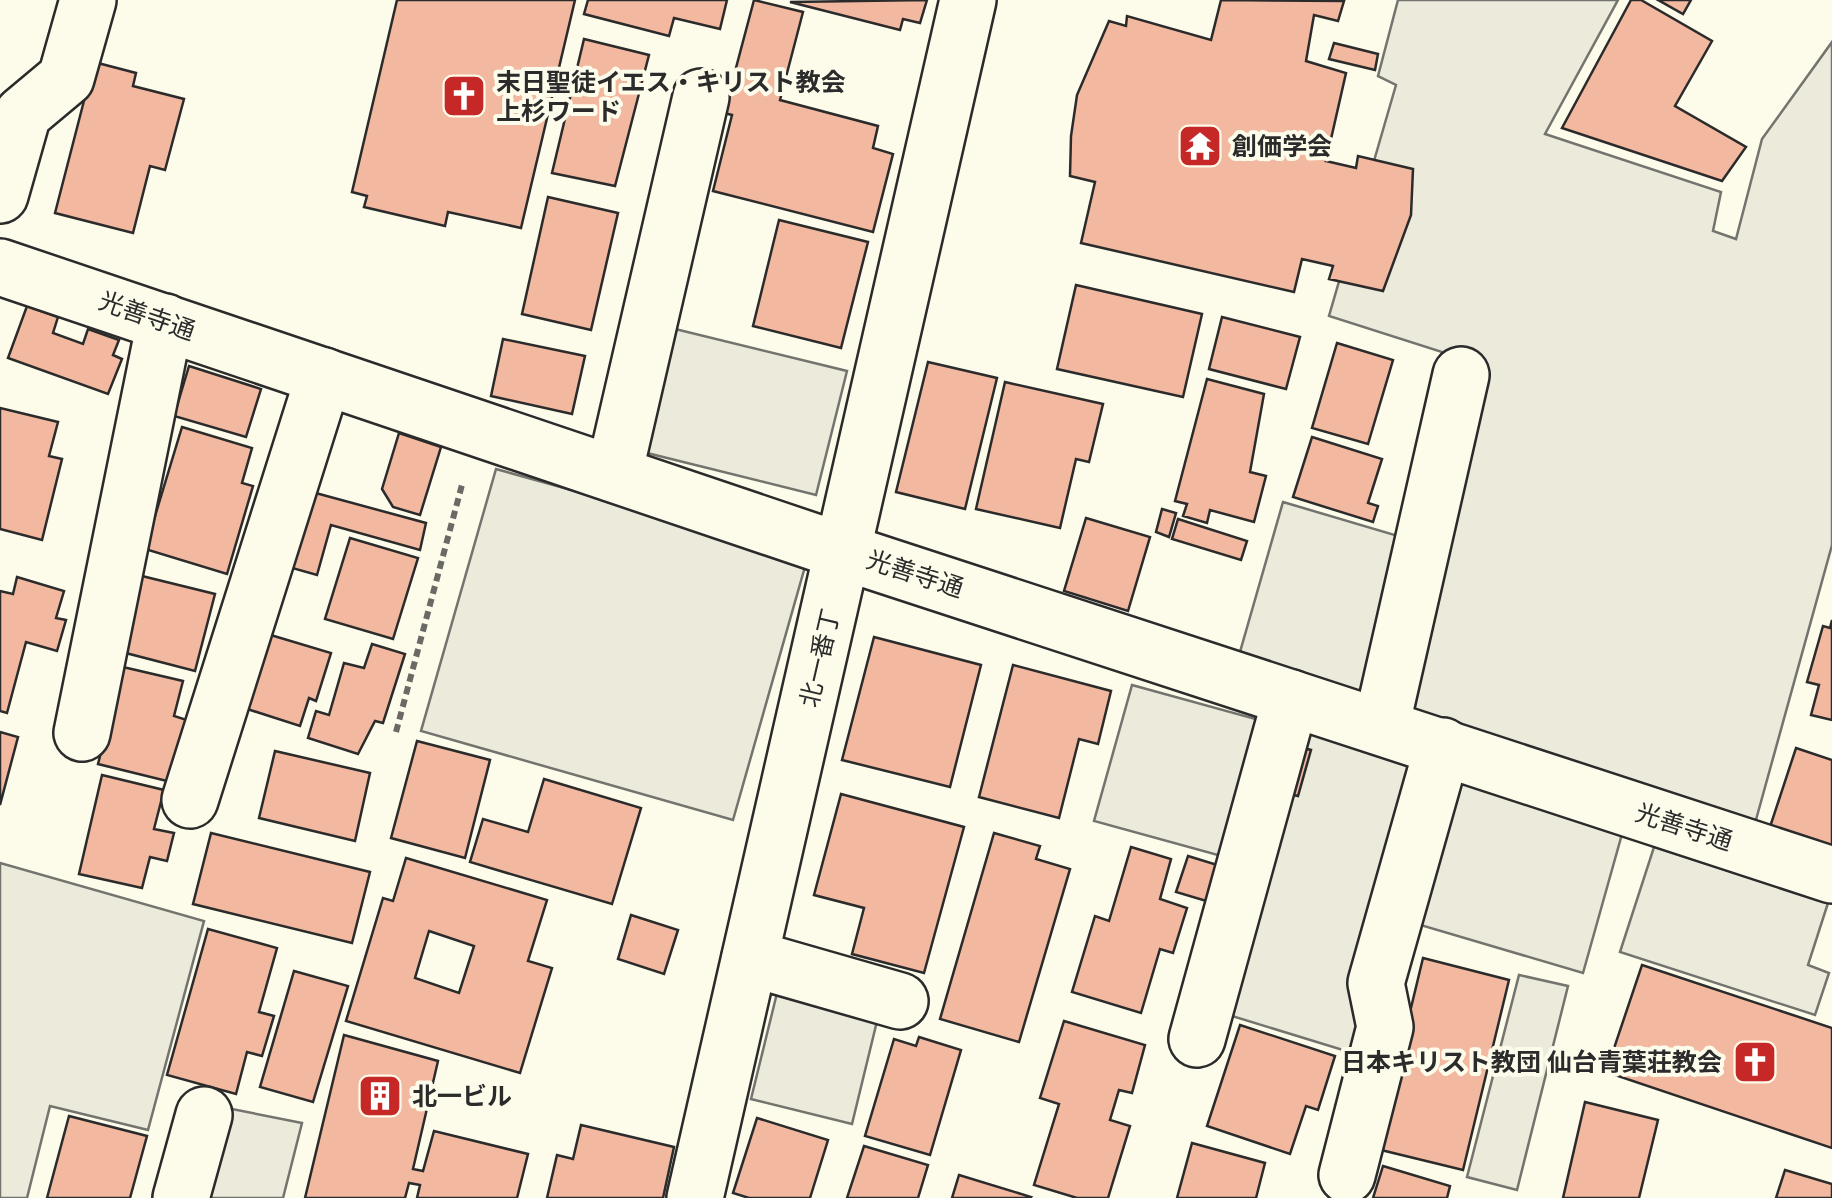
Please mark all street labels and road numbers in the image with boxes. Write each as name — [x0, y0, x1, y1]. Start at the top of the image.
street label: 光善寺通 — [94, 284, 200, 348]
street label: 光善寺通 — [862, 543, 968, 605]
street label: 北一番丁 — [793, 606, 847, 710]
street label: 光善寺通 — [1631, 796, 1737, 858]

